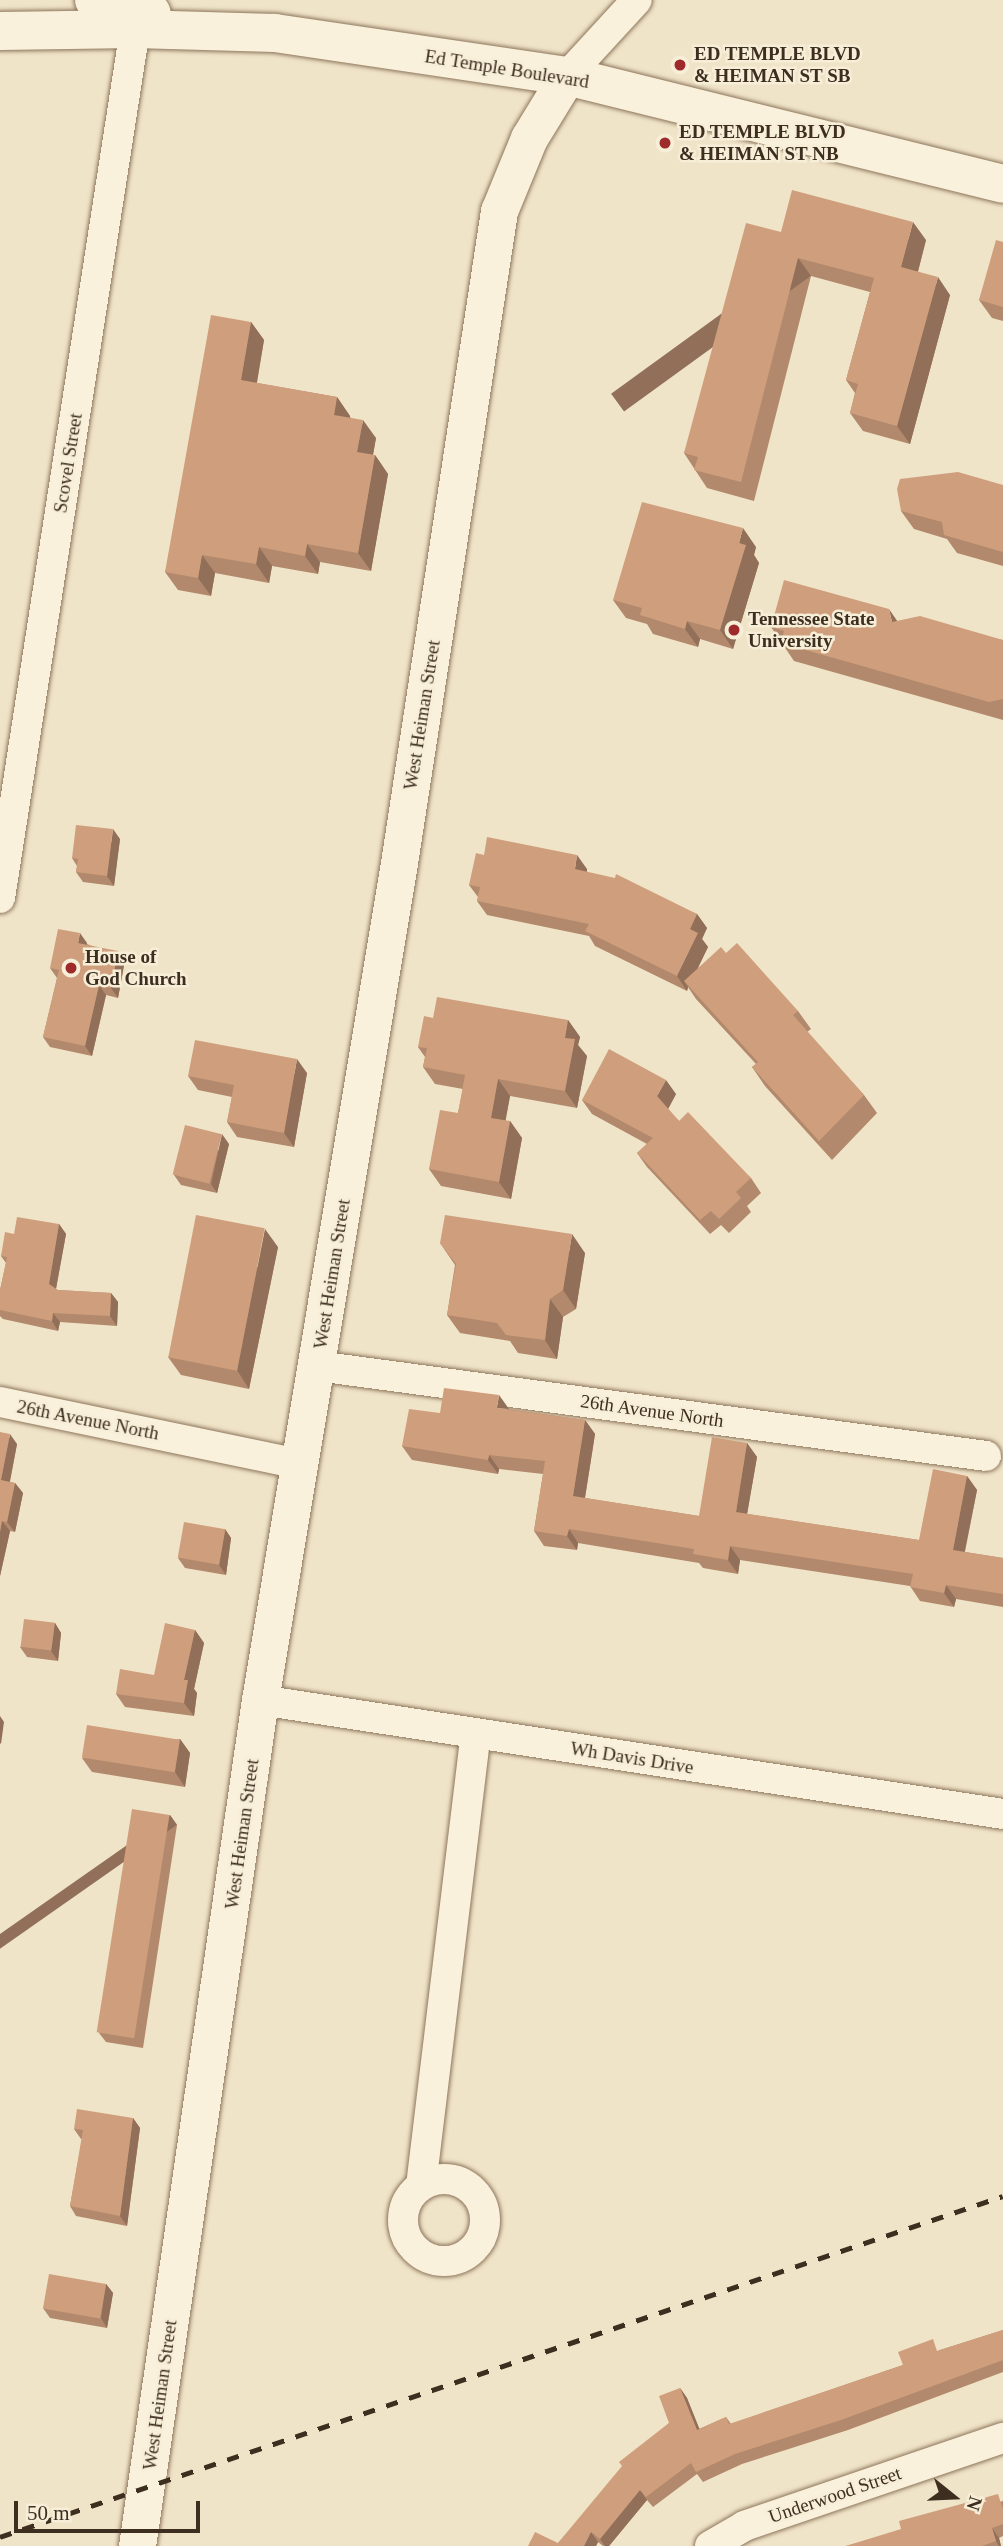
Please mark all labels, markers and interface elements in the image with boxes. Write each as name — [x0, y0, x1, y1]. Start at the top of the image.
place label: ED TEMPLE BLVD & HEIMAN ST SB — [694, 43, 861, 87]
street label: Ed Temple Boulevard — [423, 45, 591, 93]
marker: ED TEMPLE BLVD & HEIMAN ST SB — [672, 57, 688, 73]
place label: ED TEMPLE BLVD & HEIMAN ST NB — [679, 121, 846, 165]
marker: ED TEMPLE BLVD & HEIMAN ST NB — [657, 135, 673, 151]
street label: Scovel Street — [49, 411, 87, 515]
place label: Tennessee State University — [748, 608, 874, 652]
marker: Tennessee State University — [726, 622, 742, 638]
street label: West Heiman Street — [399, 638, 445, 792]
place label: House of God Church — [85, 946, 187, 990]
marker: House of God Church — [63, 960, 79, 976]
street label: West Heiman Street — [309, 1197, 355, 1351]
street label: 26th Avenue North — [578, 1390, 726, 1432]
street label: 26th Avenue North — [15, 1395, 161, 1445]
street label: Wh Davis Drive — [569, 1737, 695, 1779]
street label: West Heiman Street — [220, 1757, 264, 1911]
street label: West Heiman Street — [138, 2318, 182, 2472]
street label: Underwood Street — [766, 2462, 904, 2528]
north arrow — [919, 2462, 989, 2532]
scale bar — [18, 2486, 203, 2530]
text: N — [962, 2494, 987, 2513]
text: 50 m — [27, 2501, 70, 2525]

